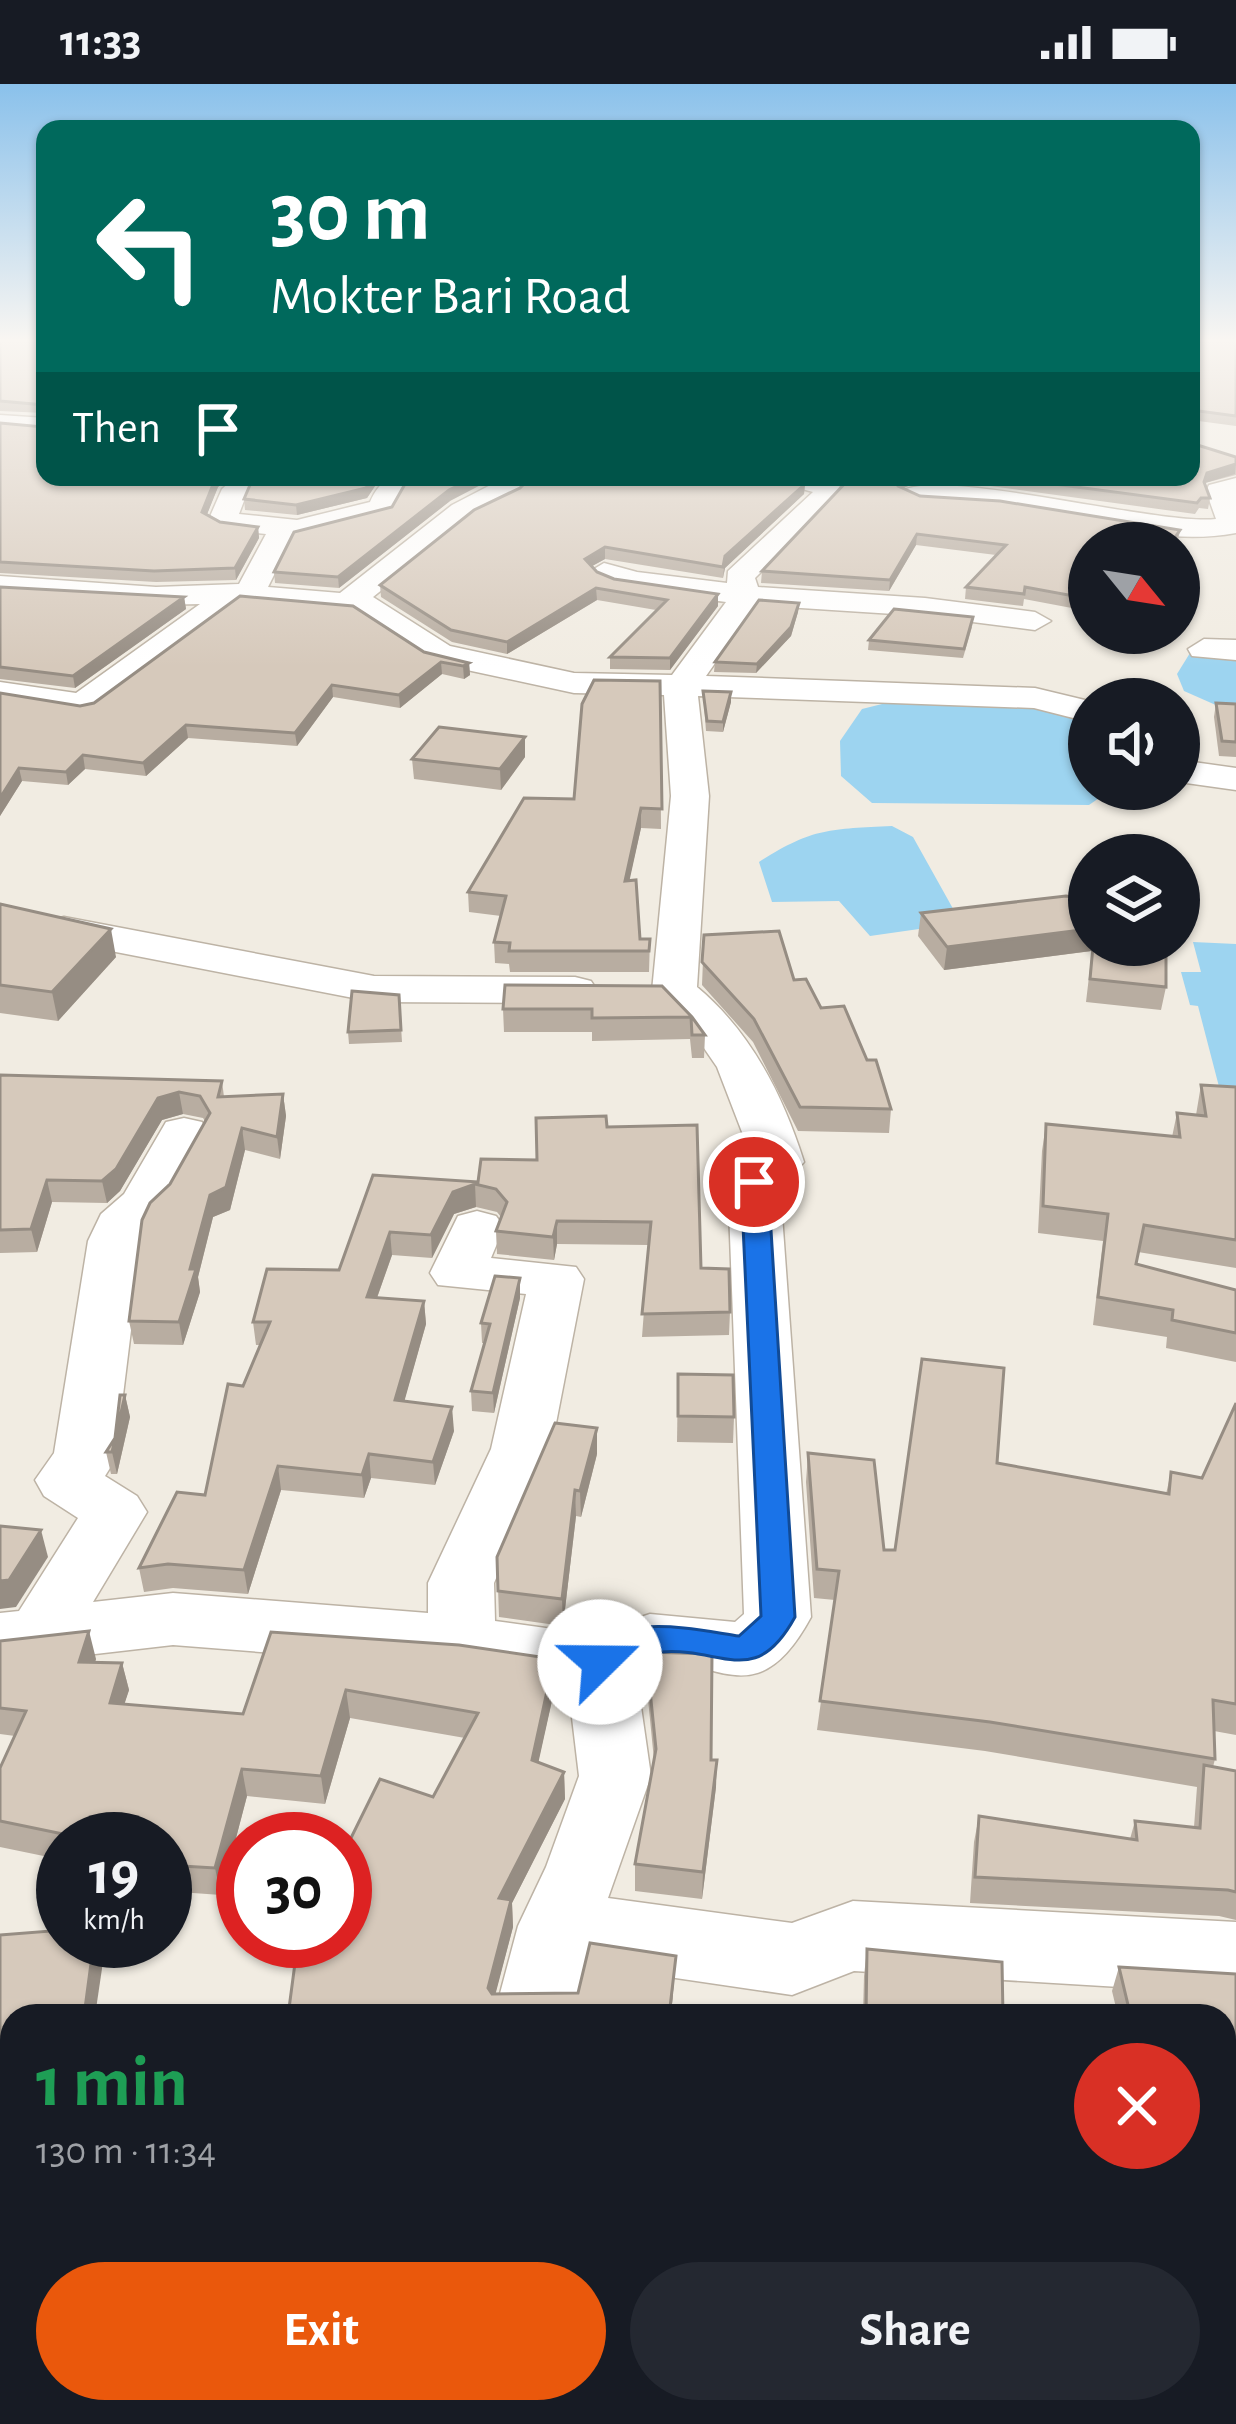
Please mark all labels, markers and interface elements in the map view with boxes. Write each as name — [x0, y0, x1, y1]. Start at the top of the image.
text: 11:33 — [60, 19, 142, 64]
icon: left — [72, 168, 228, 324]
text: 30 m — [270, 172, 430, 256]
text: Mokter Bari Road — [270, 270, 631, 324]
icon: arrive — [185, 396, 251, 462]
text: Then — [72, 406, 161, 451]
north arrow — [1068, 522, 1200, 654]
map controls — [1068, 522, 1200, 966]
button: sound — [1068, 678, 1200, 810]
button: layers — [1068, 834, 1200, 966]
pin — [703, 1131, 805, 1233]
icon: arrive — [721, 1149, 787, 1215]
position arrow — [537, 1599, 663, 1725]
speed limit sign: 30 — [216, 1812, 372, 1968]
text: 19 — [89, 1845, 139, 1905]
text: km/h — [83, 1905, 145, 1935]
button: close — [1074, 2043, 1200, 2169]
text: 1 min — [36, 2047, 188, 2119]
text: 130 m · 11:34 — [36, 2132, 216, 2171]
button: Exit — [36, 2262, 606, 2400]
button: Share — [630, 2262, 1200, 2400]

